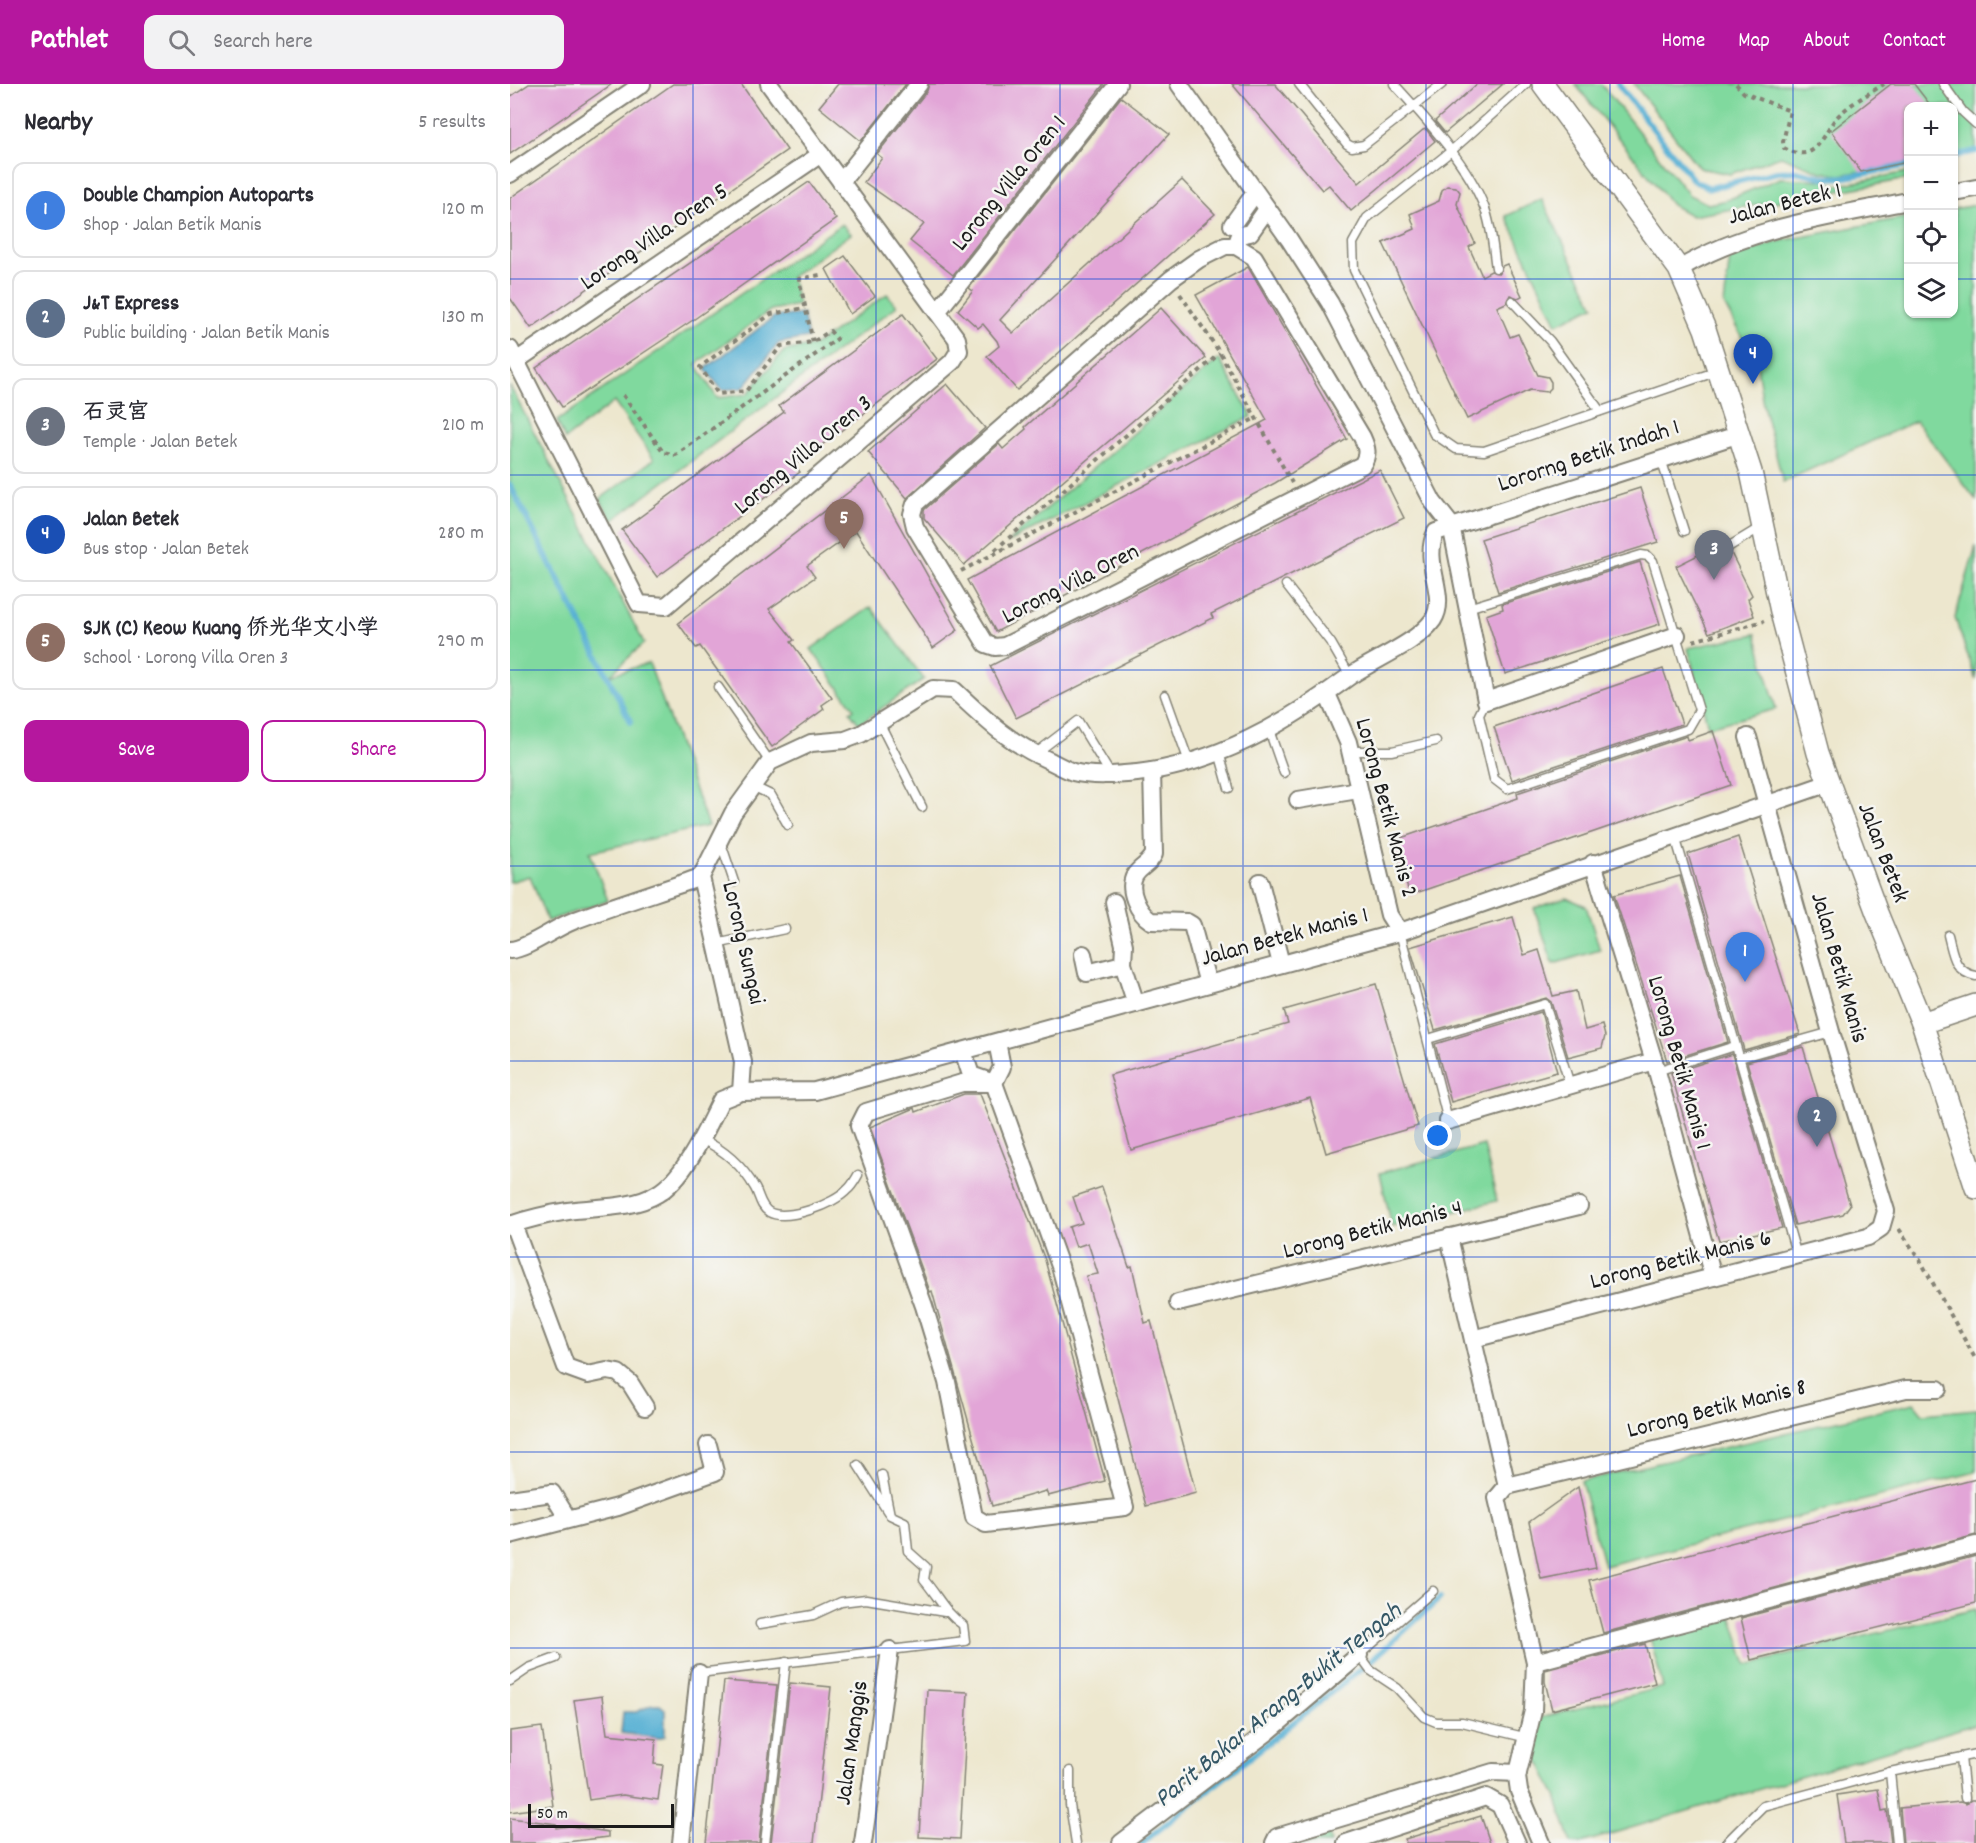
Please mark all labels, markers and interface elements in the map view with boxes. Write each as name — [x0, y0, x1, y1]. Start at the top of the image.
search box — [144, 15, 564, 69]
text: Pathlet — [30, 22, 108, 62]
icon: search — [165, 26, 198, 59]
text: Search here — [213, 27, 313, 58]
text: Home — [1661, 27, 1705, 57]
text: Map — [1738, 27, 1770, 57]
text: About — [1803, 27, 1850, 57]
text: Contact — [1883, 27, 1946, 57]
map controls — [1904, 102, 1958, 318]
button: + — [1904, 102, 1958, 156]
text: Nearby — [24, 105, 92, 142]
text: 5 results — [418, 109, 486, 137]
street label: Lorong Villa Oren 1 — [944, 109, 1076, 259]
button: − — [1904, 156, 1958, 210]
street label: Jalan Betek 1 — [1725, 175, 1845, 235]
street label: Lorong Villa Oren 5 — [574, 176, 736, 300]
text: Double Champion Autoparts — [83, 181, 314, 212]
text: 1 — [43, 196, 48, 224]
text: 120 m — [442, 196, 484, 224]
button: locate — [1904, 210, 1958, 264]
text: Shop · Jalan Betik Manis — [83, 212, 262, 240]
button: layers — [1904, 264, 1958, 318]
text: J&T Express — [83, 289, 179, 320]
text: 2 — [41, 304, 50, 332]
text: 130 m — [442, 304, 484, 332]
text: Public building · Jalan Betik Manis — [83, 320, 330, 348]
pin: 4 — [1734, 334, 1772, 384]
street label: Lorong Villa Oren 3 — [727, 388, 881, 524]
text: 石灵宫 — [83, 398, 149, 429]
text: 3 — [41, 412, 50, 440]
text: 210 m — [442, 412, 484, 440]
street label: Lororng Betik Indah 1 — [1494, 412, 1684, 502]
text: Temple · Jalan Betek — [83, 429, 237, 457]
pin: 5 — [824, 500, 864, 549]
text: Jalan Betek — [83, 505, 179, 536]
text: 4 — [41, 520, 50, 548]
text: 280 m — [438, 520, 484, 548]
pin: 3 — [1694, 530, 1734, 580]
text: Bus stop · Jalan Betek — [83, 536, 249, 564]
street label: Lorong Vila Oren — [996, 536, 1146, 634]
text: SJK (C) Keow Kuang 侨光华文小学 — [83, 614, 378, 645]
text: 5 — [41, 628, 50, 656]
text: 290 m — [437, 628, 484, 656]
text: School · Lorong Villa Oren 3 — [83, 645, 288, 673]
street label: Lorong Betik Manis 2 — [1345, 714, 1425, 902]
button: Save — [24, 720, 249, 782]
button: Share — [261, 720, 486, 782]
street label: Jalan Betek — [1847, 798, 1917, 908]
street label: Lorong Sungai — [711, 878, 773, 1008]
street label: Jalan Betik Manis — [1800, 889, 1876, 1047]
street label: Jalan Betek Manis 1 — [1198, 899, 1372, 977]
pin: 1 — [1726, 932, 1764, 982]
street label: Lorong Betik Manis 1 — [1637, 972, 1719, 1154]
pin: 2 — [1798, 1098, 1836, 1147]
your location — [1423, 1121, 1452, 1150]
street label: Lorong Betik Manis 4 — [1280, 1192, 1466, 1270]
street label: Lorong Betik Manis 6 — [1587, 1222, 1775, 1300]
street label: Lorong Betik Manis 8 — [1624, 1371, 1810, 1449]
water label: Parit Bakar Arang-Bukit Tengah — [1147, 1594, 1412, 1818]
street label: Jalan Manggis — [827, 1679, 879, 1807]
scale bar — [528, 1801, 674, 1828]
text: 50 m — [537, 1803, 568, 1826]

